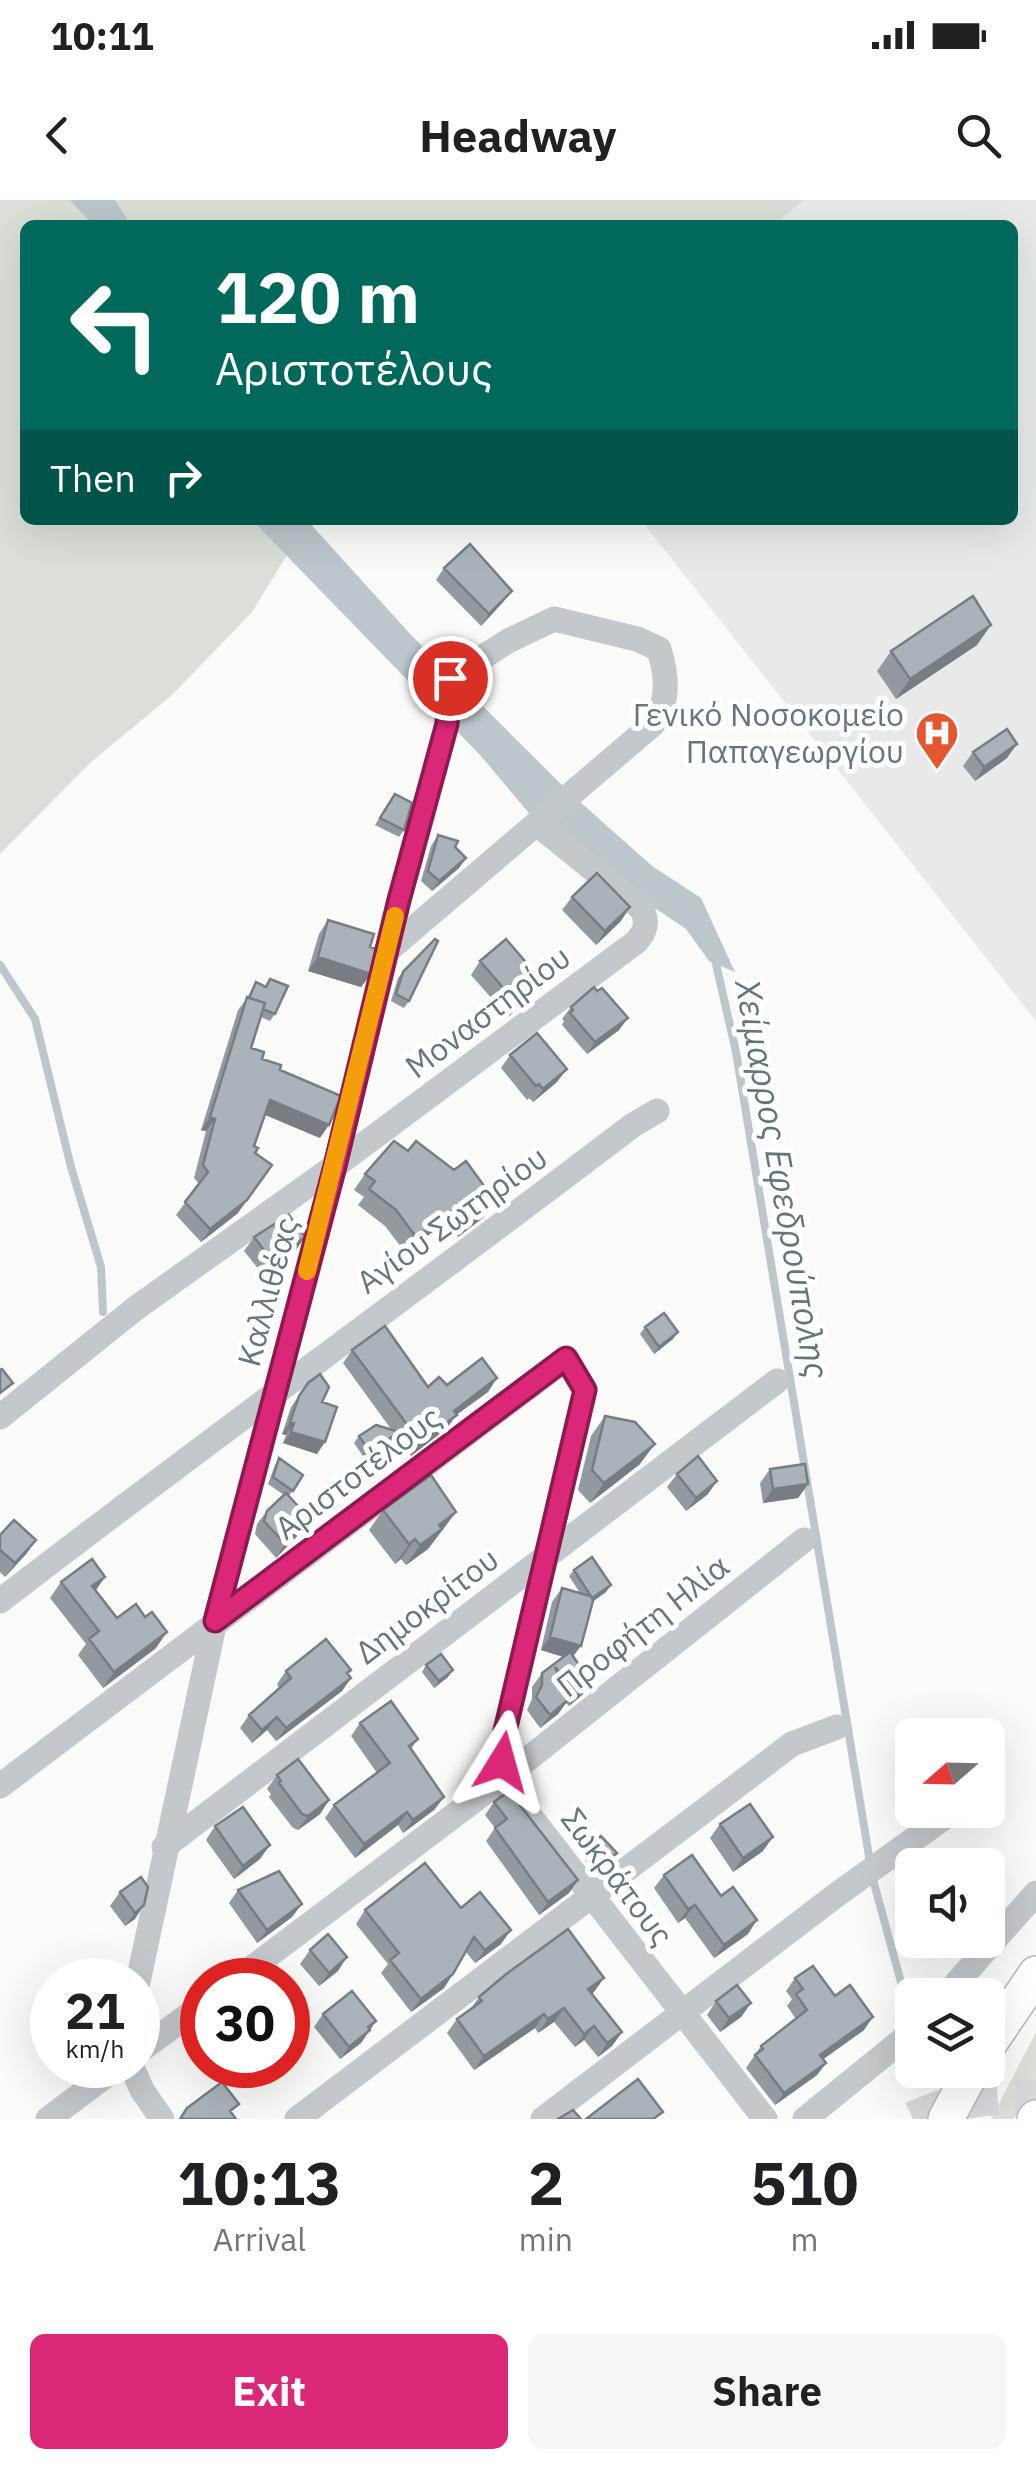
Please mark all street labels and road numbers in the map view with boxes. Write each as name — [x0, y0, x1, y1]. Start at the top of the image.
street label: Μοναστηρίου — [396, 935, 578, 1087]
street label: Αγίου Σωτηρίου — [348, 1136, 555, 1303]
street label: Καλλιθέας — [227, 1213, 307, 1371]
street label: Αριστοτέλους — [266, 1396, 449, 1548]
street label: Δημοκρίτου — [346, 1537, 507, 1673]
street label: Προφήτη Ηλία — [547, 1545, 737, 1706]
street label: Σωκράτους — [552, 1799, 683, 1954]

